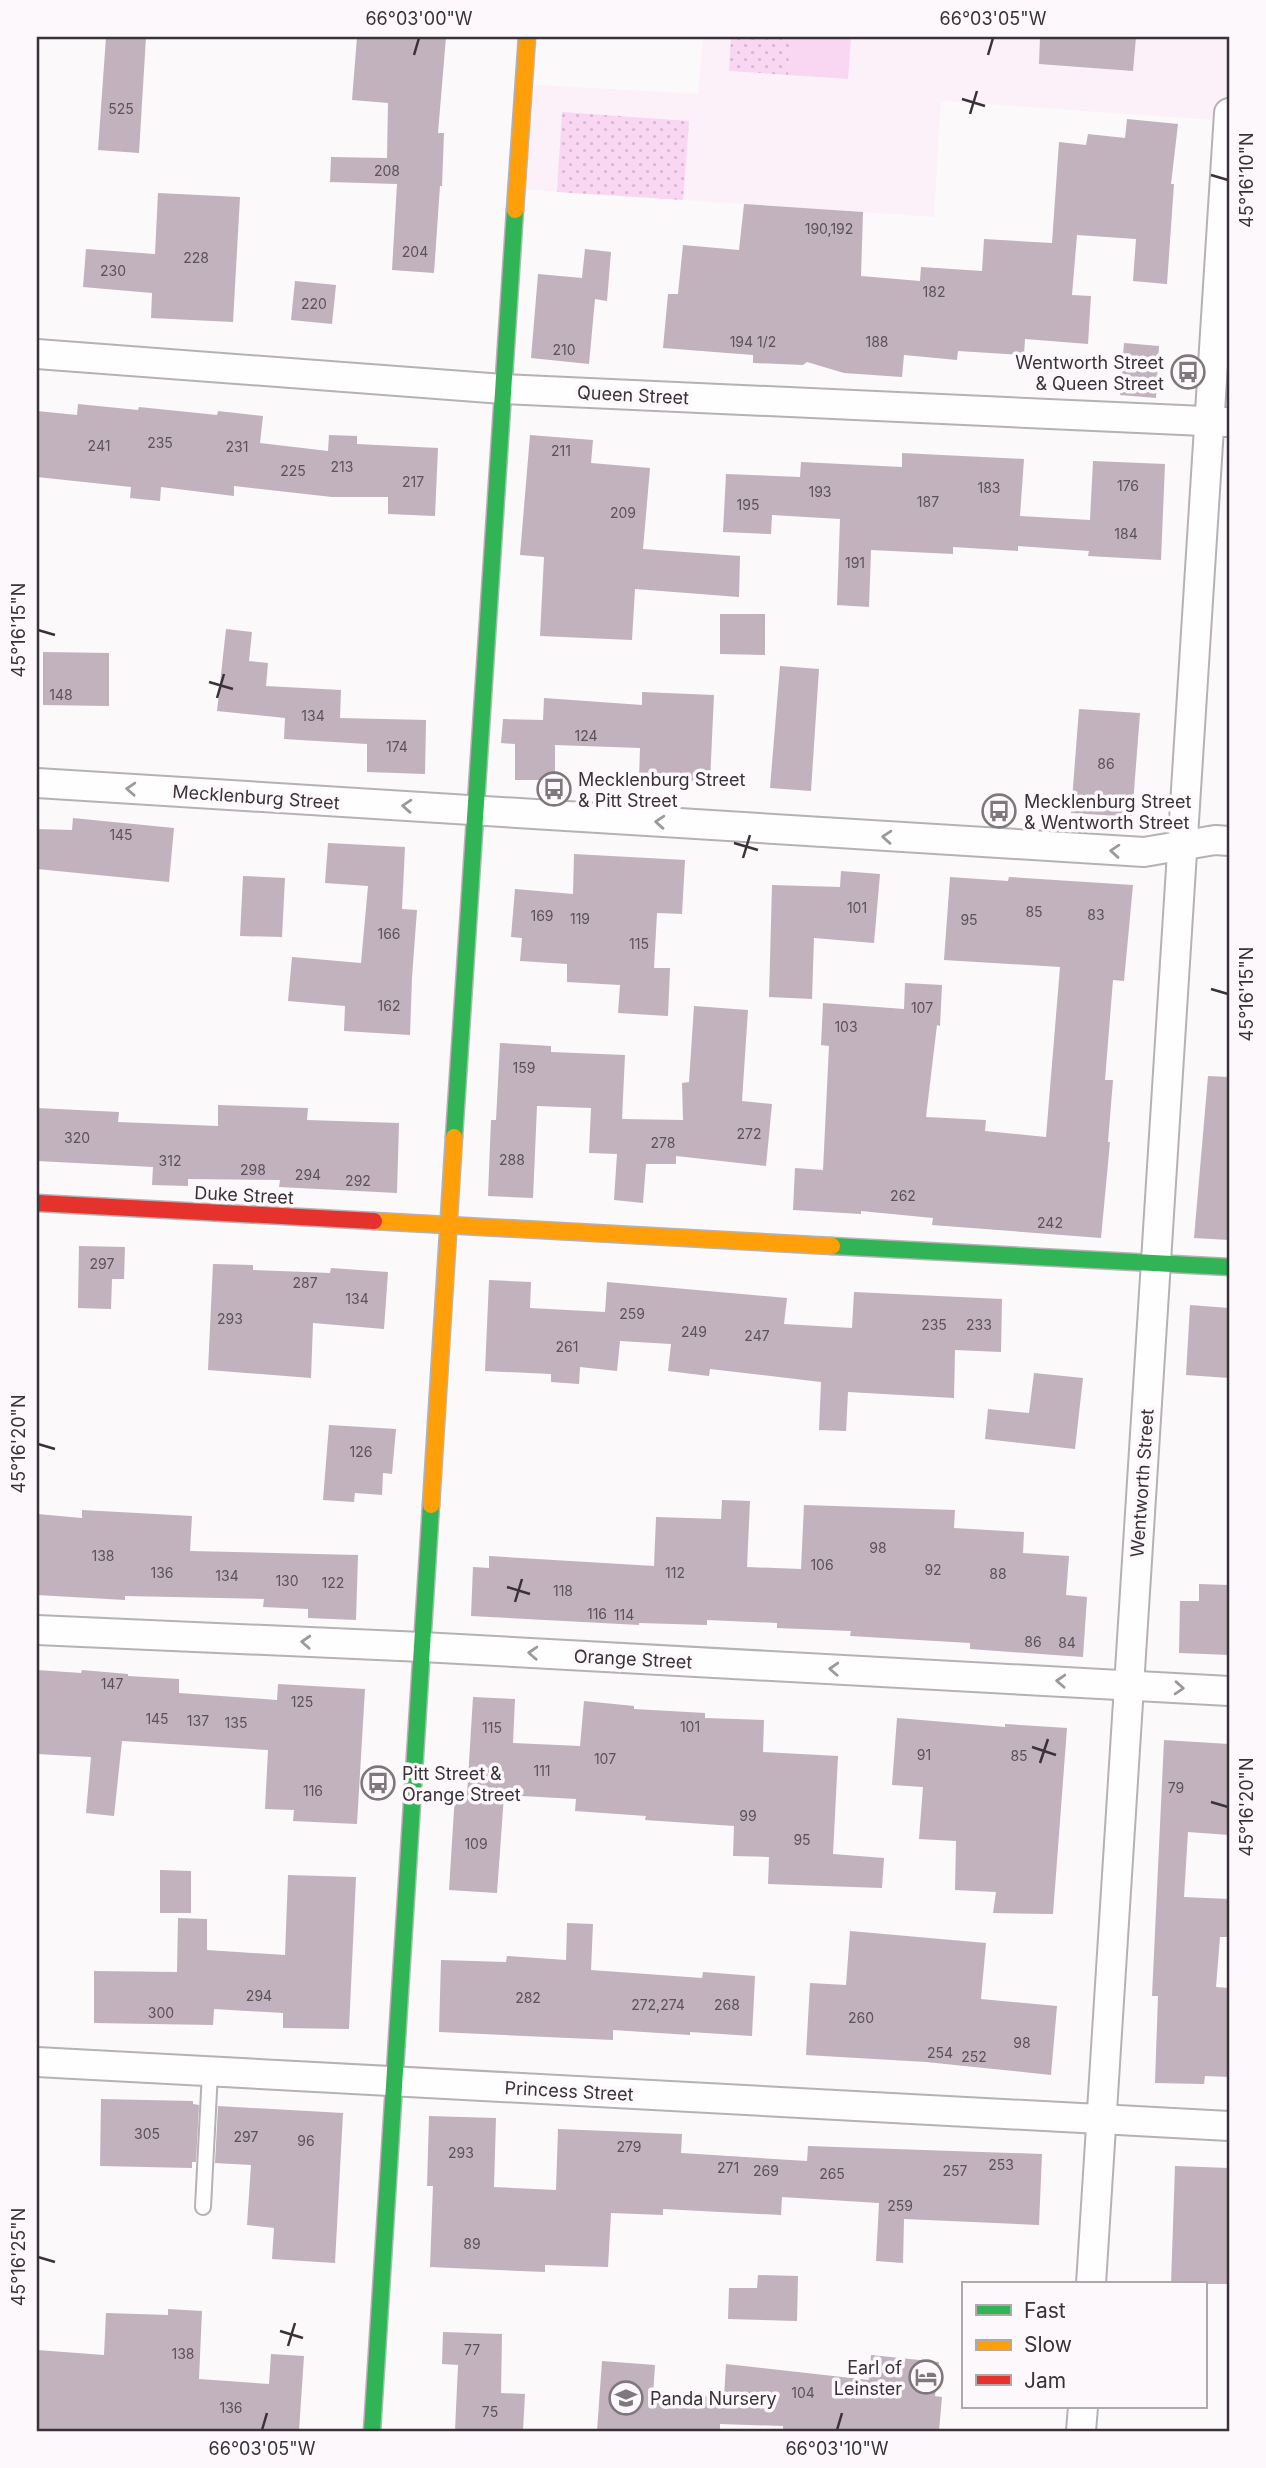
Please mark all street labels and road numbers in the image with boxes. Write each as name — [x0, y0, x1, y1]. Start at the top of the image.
street label: Queen Street — [577, 382, 690, 408]
street label: Mecklenburg Street — [172, 781, 340, 813]
street label: Duke Street — [194, 1182, 294, 1208]
street label: Wentworth Street — [1126, 1408, 1158, 1558]
street label: Orange Street — [573, 1645, 693, 1673]
street label: Princess Street — [504, 2077, 634, 2105]

